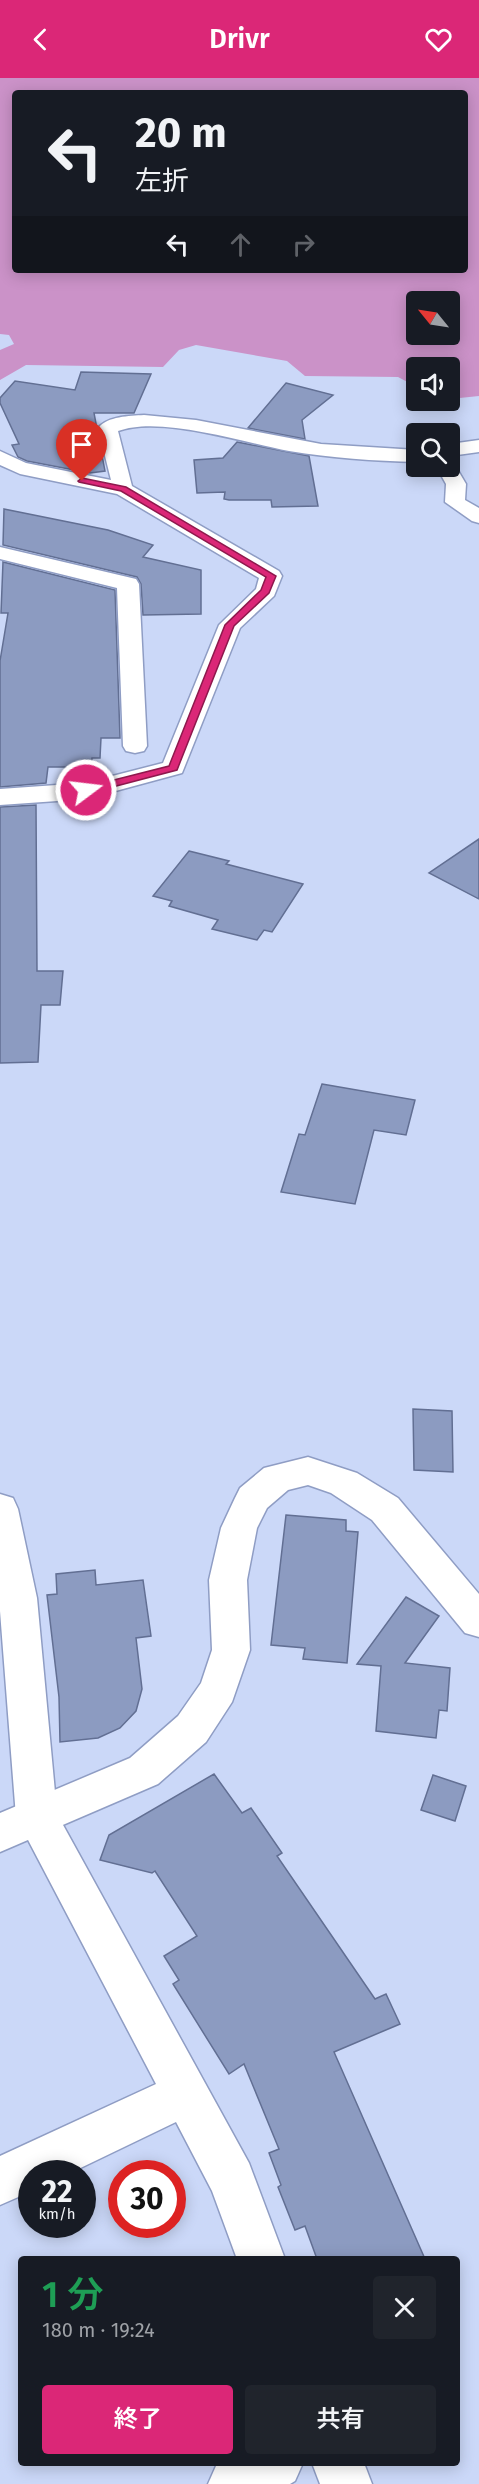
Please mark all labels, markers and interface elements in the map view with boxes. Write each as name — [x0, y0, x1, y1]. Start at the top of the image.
icon: back — [24, 23, 57, 56]
text: Drivr — [209, 23, 270, 55]
icon: heart — [422, 23, 455, 56]
text: 20 m — [135, 108, 227, 158]
icon: left — [36, 114, 114, 192]
text: 左折 — [135, 165, 189, 197]
icon: left — [161, 228, 194, 261]
icon: ahead — [224, 228, 257, 261]
icon: right — [287, 228, 320, 261]
north arrow — [406, 291, 460, 345]
map controls — [406, 291, 460, 477]
button: sound — [406, 357, 460, 411]
pin — [56, 419, 107, 481]
button: search — [406, 423, 460, 477]
icon: arrive — [65, 428, 98, 461]
position arrow — [54, 758, 118, 822]
speed limit sign: 30 — [108, 2160, 186, 2238]
text: 22 — [41, 2174, 73, 2210]
text: km/h — [38, 2205, 76, 2223]
text: 1 分 — [42, 2273, 103, 2317]
button: close — [373, 2276, 436, 2339]
text: 180 m · 19:24 — [42, 2318, 155, 2342]
button: 終了 — [42, 2385, 233, 2454]
button: 共有 — [245, 2385, 436, 2454]

